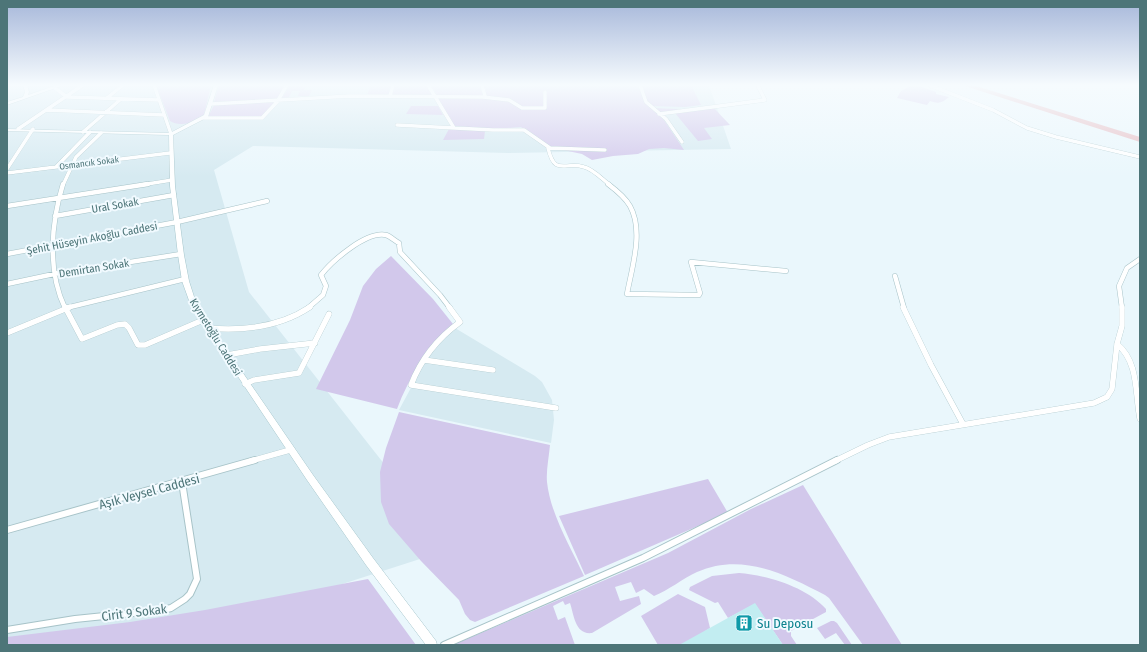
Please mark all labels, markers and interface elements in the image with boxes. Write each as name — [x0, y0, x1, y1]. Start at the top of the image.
street label: Osmancık Sokak — [59, 154, 120, 172]
street label: Ural Sokak — [91, 195, 140, 216]
street label: Şehit Hüseyin Akoğlu Caddesi — [26, 219, 159, 258]
street label: Demirtan Sokak — [58, 256, 131, 280]
street label: Kıymetoğlu Caddesi — [187, 296, 245, 378]
street label: Aşık Veysel Caddesi — [97, 471, 201, 512]
street label: Cirit 9 Sokak — [100, 601, 169, 624]
building icon: Su Deposu — [734, 613, 754, 633]
place label: Su Deposu — [757, 616, 813, 631]

